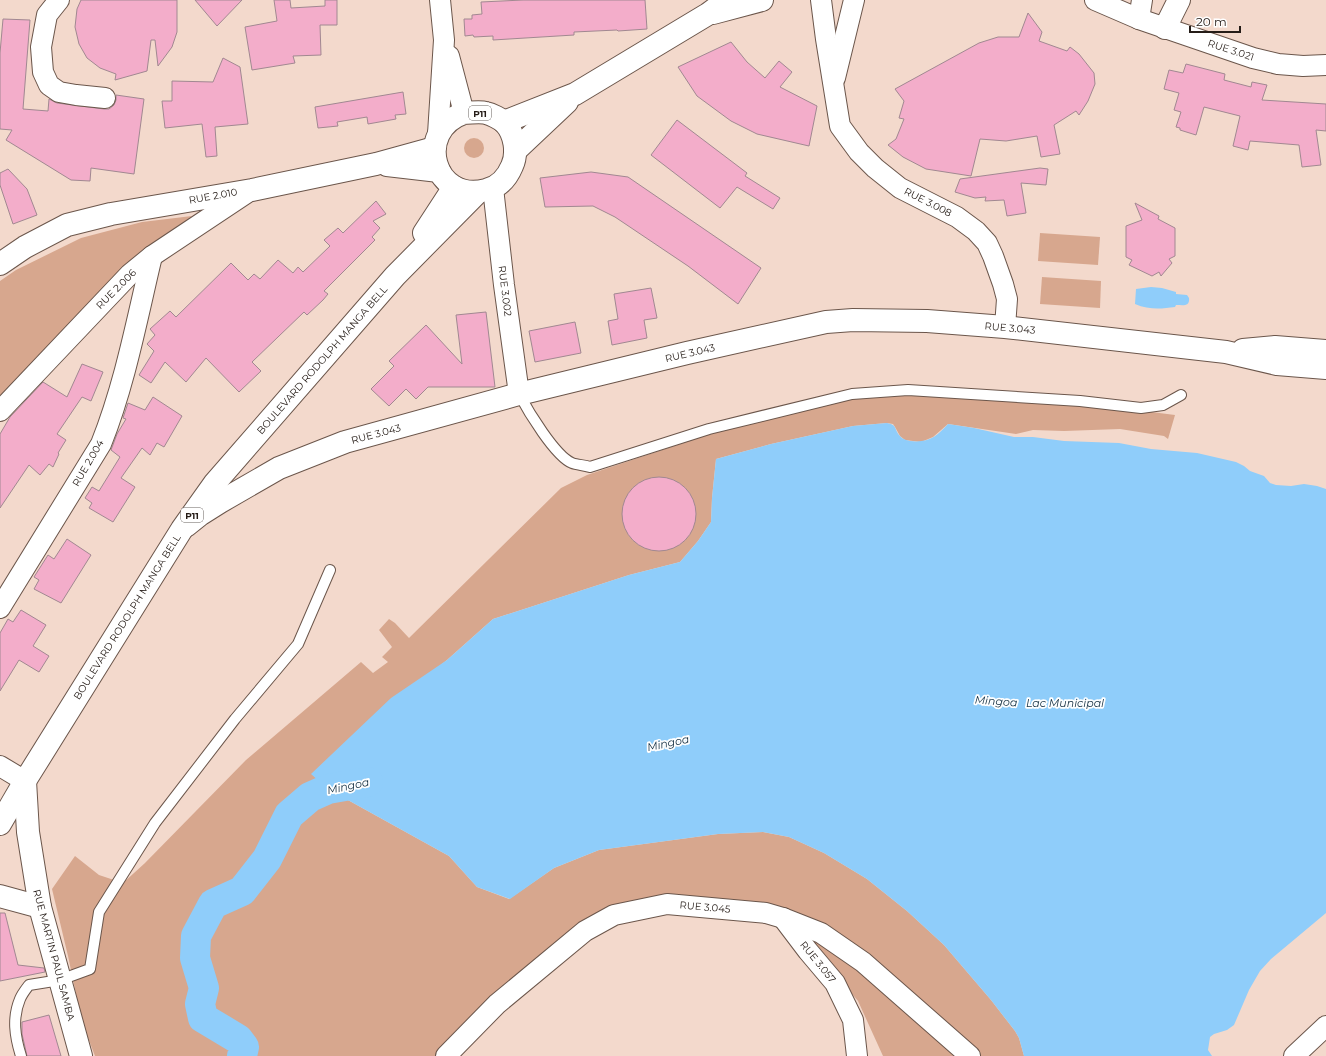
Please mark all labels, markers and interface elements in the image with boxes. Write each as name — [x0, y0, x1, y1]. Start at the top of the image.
scale bar — [1190, 8, 1240, 34]
text: 20 m — [1196, 14, 1227, 29]
street label: RUE 3.021 — [1206, 36, 1256, 64]
road number: P11 — [469, 106, 491, 120]
street label: RUE 3.008 — [902, 184, 954, 220]
street label: RUE 2.010 — [188, 185, 239, 207]
street label: RUE 3.002 — [495, 265, 515, 317]
street label: RUE 2.006 — [93, 266, 139, 312]
street label: BOULEVARD RODOLPH MANGA BELL — [254, 283, 390, 437]
street label: RUE 3.043 — [984, 319, 1036, 337]
street label: RUE 3.043 — [664, 341, 717, 365]
street label: RUE 3.043 — [350, 421, 403, 447]
street label: RUE 2.004 — [69, 437, 107, 489]
road number: P11 — [181, 508, 203, 522]
street label: BOULEVARD RODOLPH MANGA BELL — [70, 532, 184, 702]
water label: Mingoa — [974, 693, 1018, 709]
water label: Lac Municipal — [1026, 696, 1104, 710]
water label: Mingoa — [646, 732, 690, 754]
water label: Mingoa — [326, 775, 370, 797]
street label: RUE MARTIN PAUL SAMBA — [30, 888, 78, 1023]
street label: RUE 3.045 — [679, 898, 731, 916]
street label: RUE 3.057 — [797, 938, 839, 986]

